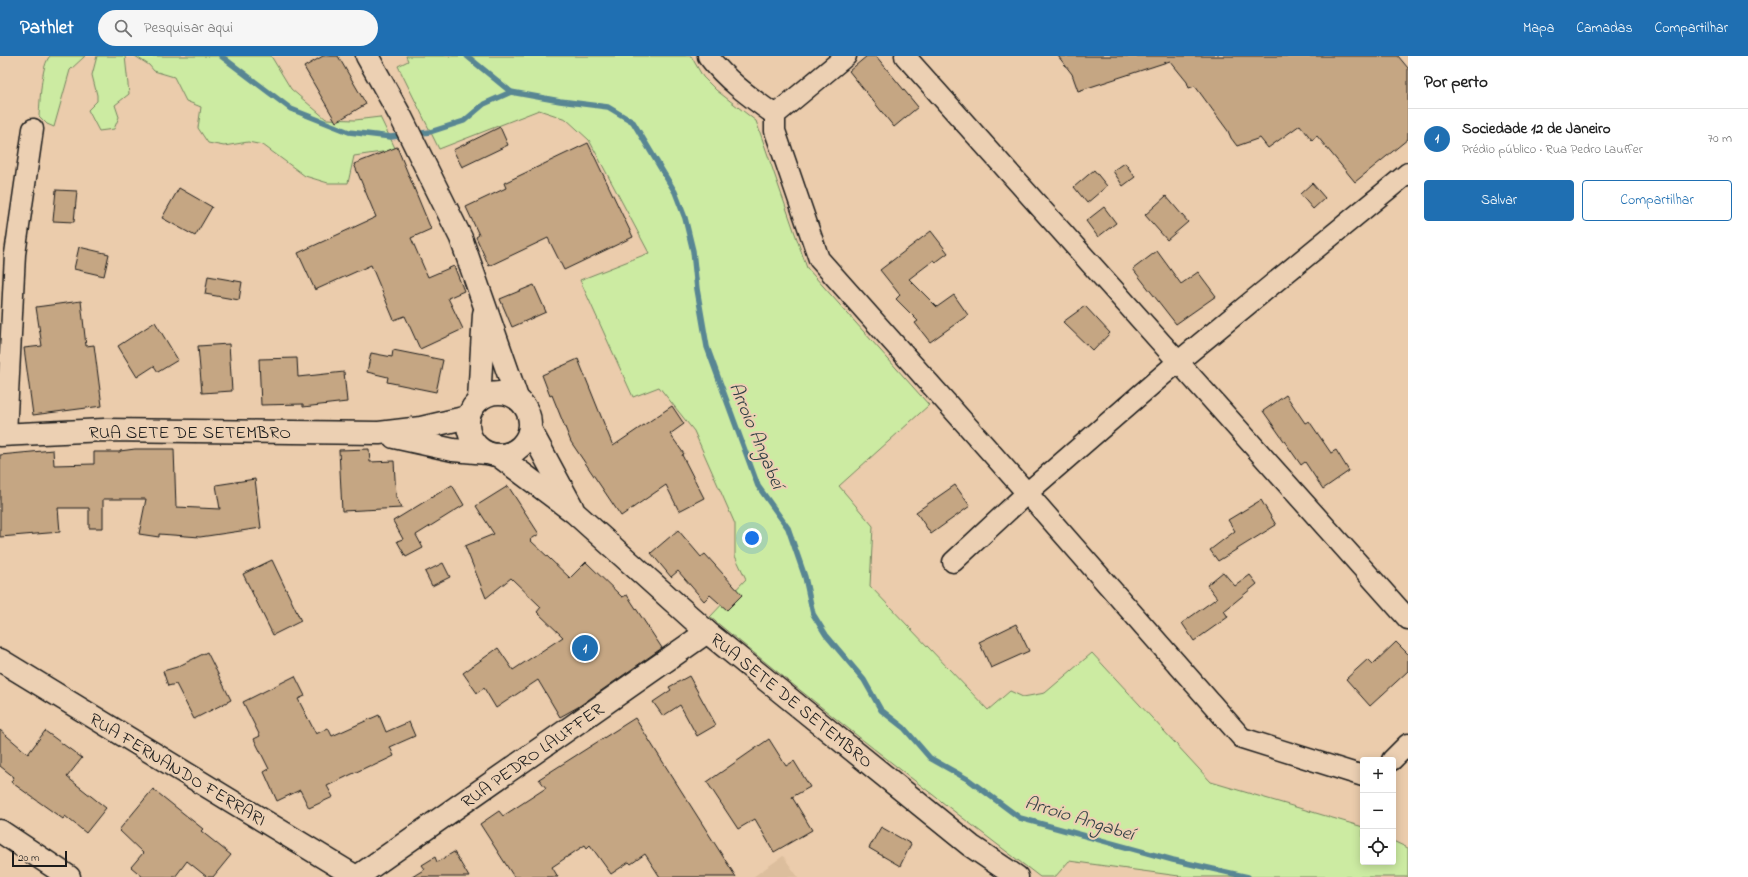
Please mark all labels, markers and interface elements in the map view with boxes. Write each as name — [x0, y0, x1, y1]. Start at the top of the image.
search box — [98, 10, 378, 46]
text: Pathlet — [20, 15, 74, 42]
icon: search — [112, 17, 134, 39]
text: Pesquisar aqui — [144, 17, 233, 39]
text: Mapa — [1523, 18, 1554, 39]
text: Camadas — [1576, 18, 1633, 39]
text: Compartilhar — [1655, 18, 1728, 39]
text: Por perto — [1424, 70, 1488, 95]
text: Sociedade 12 de Janeiro — [1462, 118, 1611, 140]
text: 1 — [1435, 129, 1439, 148]
text: 70 m — [1708, 129, 1732, 148]
text: Prédio público · Rua Pedro Lauffer — [1462, 140, 1643, 159]
button: Salvar — [1424, 180, 1574, 221]
button: Compartilhar — [1582, 180, 1732, 221]
water label: Arroio Angabeí — [720, 379, 792, 497]
street label: RUA SETE DE SETEMBRO — [89, 421, 291, 447]
your location — [742, 528, 762, 548]
street label: RUA SETE DE SETEMBRO — [704, 628, 878, 775]
pin: 1 — [572, 633, 598, 663]
street label: RUA PEDRO LAUFFER — [456, 697, 610, 816]
street label: RUA FERNANDO FERRARI — [84, 708, 270, 834]
map controls — [1360, 757, 1396, 865]
button: + — [1360, 757, 1396, 793]
water label: Arroio Angabeí — [1021, 790, 1141, 851]
button: − — [1360, 793, 1396, 829]
button: locate — [1360, 829, 1396, 865]
scale bar — [12, 849, 67, 868]
text: 20 m — [18, 850, 40, 866]

